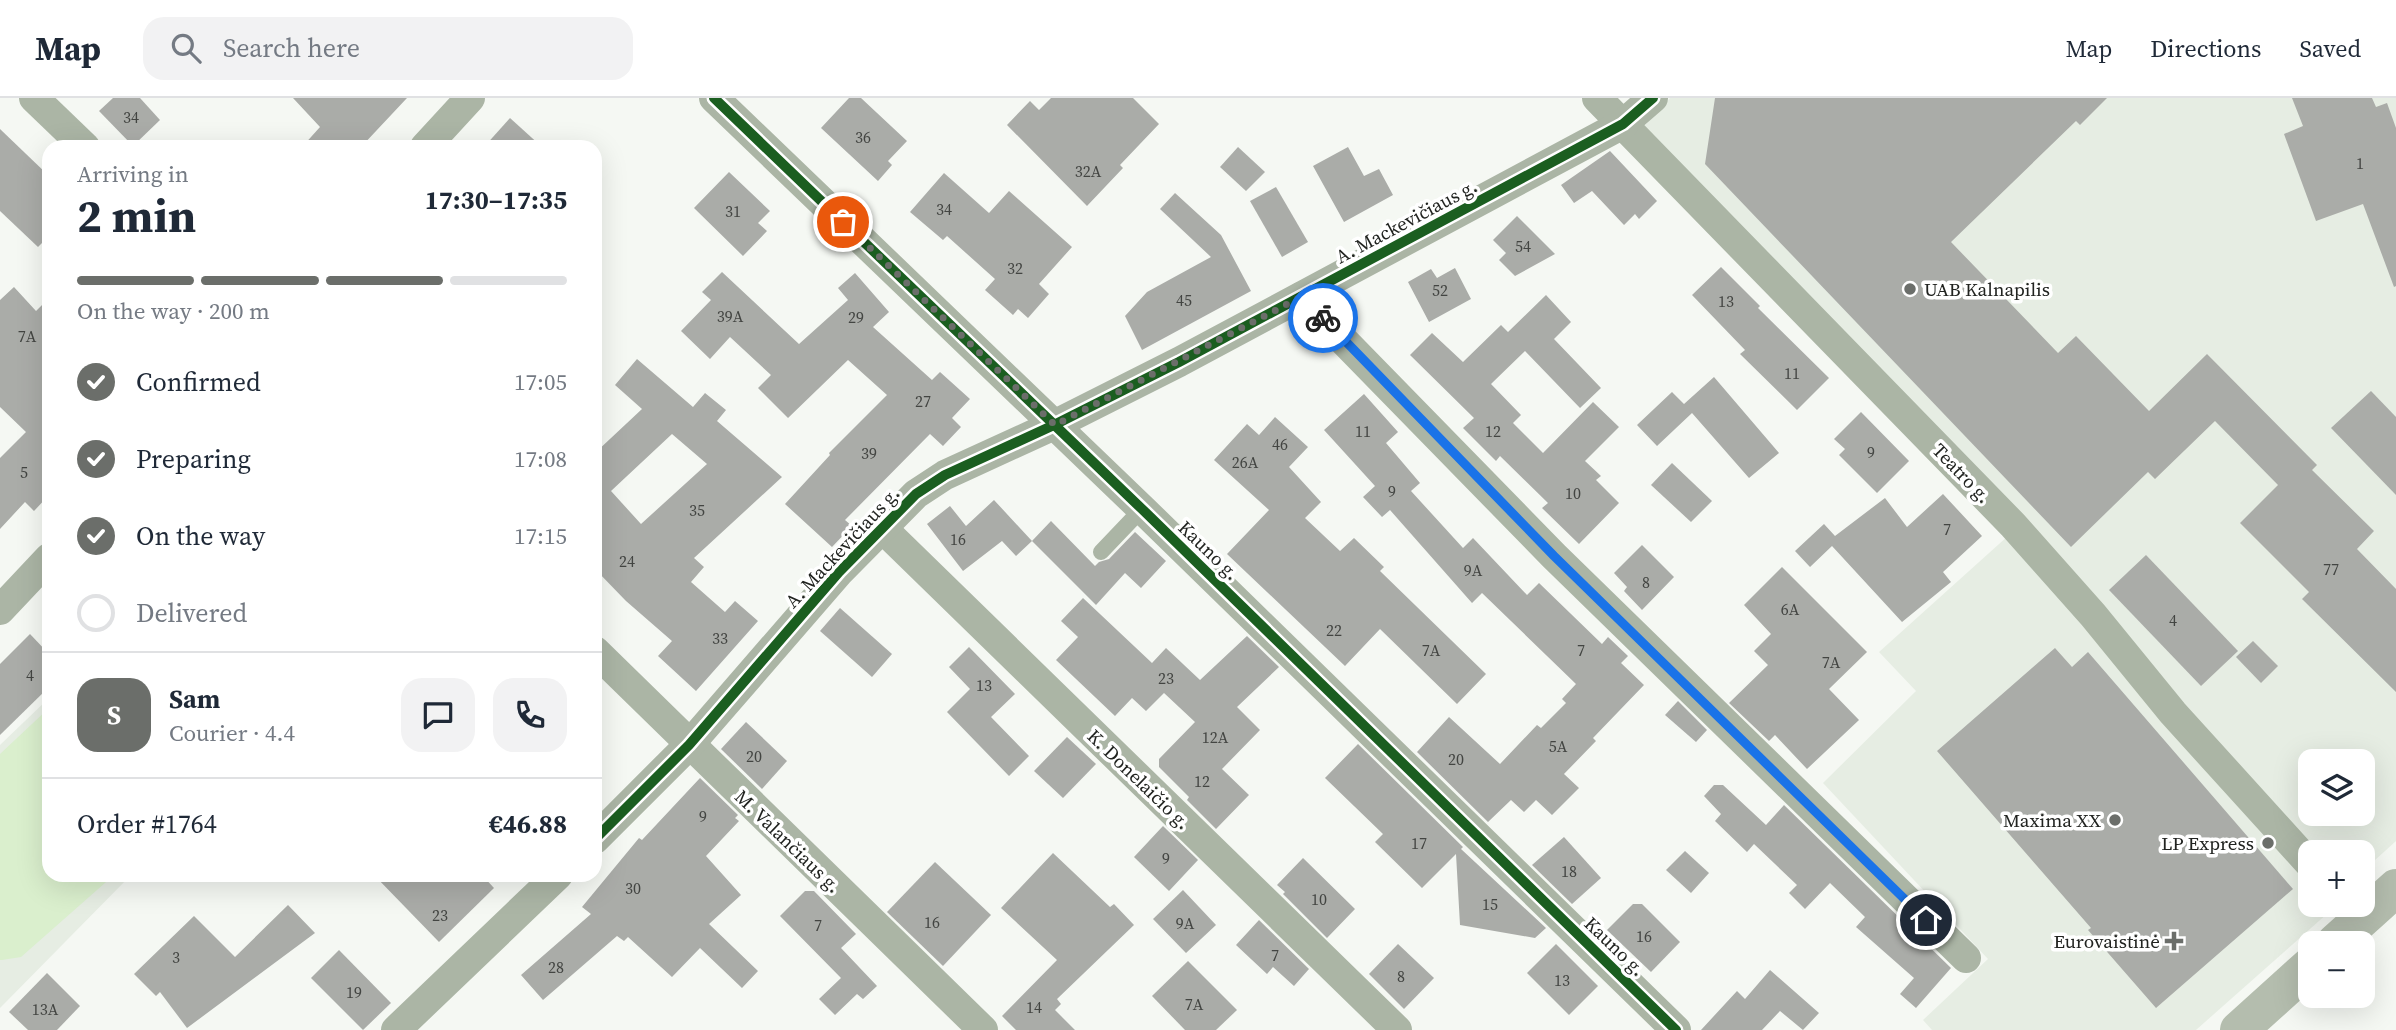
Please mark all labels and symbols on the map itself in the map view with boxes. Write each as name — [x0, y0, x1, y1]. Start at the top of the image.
house number: 34 — [123, 106, 139, 128]
house number: 36 — [855, 126, 871, 148]
house number: 1 — [2356, 152, 2364, 174]
house number: 32A — [1075, 160, 1102, 182]
street label: A. Mackevičiaus g. — [1331, 173, 1481, 269]
pin — [813, 192, 873, 252]
house number: 34 — [936, 198, 952, 220]
house number: 31 — [725, 200, 741, 222]
house number: 54 — [1515, 235, 1531, 257]
house number: 32 — [1007, 257, 1023, 279]
place label: UAB Kalnapilis — [1924, 276, 2050, 302]
house number: 52 — [1432, 279, 1448, 301]
marker: UAB Kalnapilis — [1902, 281, 1918, 297]
courier — [1288, 283, 1358, 353]
house number: 45 — [1176, 289, 1192, 311]
house number: 13 — [1718, 290, 1734, 312]
house number: 39A — [717, 305, 744, 327]
house number: 29 — [848, 306, 864, 328]
house number: 7A — [18, 325, 37, 347]
house number: 11 — [1784, 362, 1800, 384]
house number: 27 — [915, 390, 931, 412]
house number: 11 — [1355, 420, 1371, 442]
house number: 12 — [1485, 420, 1501, 442]
house number: 46 — [1272, 433, 1288, 455]
street label: Teatro g. — [1927, 437, 1997, 509]
house number: 9 — [1867, 441, 1875, 463]
house number: 39 — [861, 442, 877, 464]
house number: 26A — [1232, 451, 1259, 473]
house number: 5 — [20, 461, 28, 483]
house number: 9 — [1388, 480, 1396, 502]
street label: A. Mackevičiaus g. — [779, 481, 905, 613]
house number: 10 — [1565, 482, 1581, 504]
house number: 35 — [689, 499, 705, 521]
street label: Kauno g. — [1173, 515, 1245, 585]
house number: 7 — [1943, 518, 1951, 540]
house number: 16 — [950, 528, 966, 550]
house number: 24 — [619, 550, 635, 572]
house number: 77 — [2323, 558, 2339, 580]
house number: 9A — [1464, 559, 1483, 581]
house number: 8 — [1642, 571, 1650, 593]
house number: 6A — [1781, 598, 1800, 620]
house number: 4 — [2169, 609, 2177, 631]
house number: 22 — [1326, 619, 1342, 641]
house number: 33 — [712, 627, 728, 649]
house number: 7A — [1422, 639, 1441, 661]
house number: 7 — [1577, 639, 1585, 661]
house number: 7A — [1822, 651, 1841, 673]
house number: 4 — [26, 664, 34, 686]
house number: 23 — [1158, 667, 1174, 689]
house number: 13 — [976, 674, 992, 696]
street label: K. Donelaičio g. — [1082, 723, 1196, 835]
house number: 12A — [1202, 726, 1229, 748]
house number: 5A — [1549, 735, 1568, 757]
house number: 20 — [746, 745, 762, 767]
house number: 20 — [1448, 748, 1464, 770]
house number: 12 — [1194, 770, 1210, 792]
street label: M. Valančiaus g. — [729, 784, 847, 898]
house number: 9 — [699, 805, 707, 827]
place label: Maxima XX — [2003, 807, 2102, 833]
marker: Maxima XX — [2107, 812, 2123, 828]
place label: LP Express — [2161, 830, 2254, 856]
house number: 17 — [1411, 832, 1427, 854]
marker: LP Express — [2260, 835, 2276, 851]
house number: 9 — [1162, 847, 1170, 869]
house number: 18 — [1561, 860, 1577, 882]
house number: 30 — [625, 877, 641, 899]
house number: 10 — [1311, 888, 1327, 910]
pin — [1896, 890, 1956, 950]
house number: 15 — [1482, 893, 1498, 915]
house number: 23 — [432, 904, 448, 926]
house number: 16 — [924, 911, 940, 933]
street label: Kauno g. — [1579, 911, 1651, 981]
house number: 9A — [1176, 912, 1195, 934]
house number: 7 — [814, 914, 822, 936]
house number: 16 — [1636, 925, 1652, 947]
place label: Eurovaistinė — [2053, 928, 2160, 954]
marker: Eurovaistinė — [2166, 933, 2182, 949]
house number: 7 — [1271, 944, 1279, 966]
house number: 3 — [172, 946, 180, 968]
house number: 28 — [548, 956, 564, 978]
house number: 8 — [1397, 965, 1405, 987]
house number: 13 — [1554, 969, 1570, 991]
house number: 19 — [346, 981, 362, 1003]
house number: 7A — [1185, 993, 1204, 1015]
house number: 14 — [1026, 996, 1042, 1018]
house number: 13A — [32, 998, 59, 1020]

